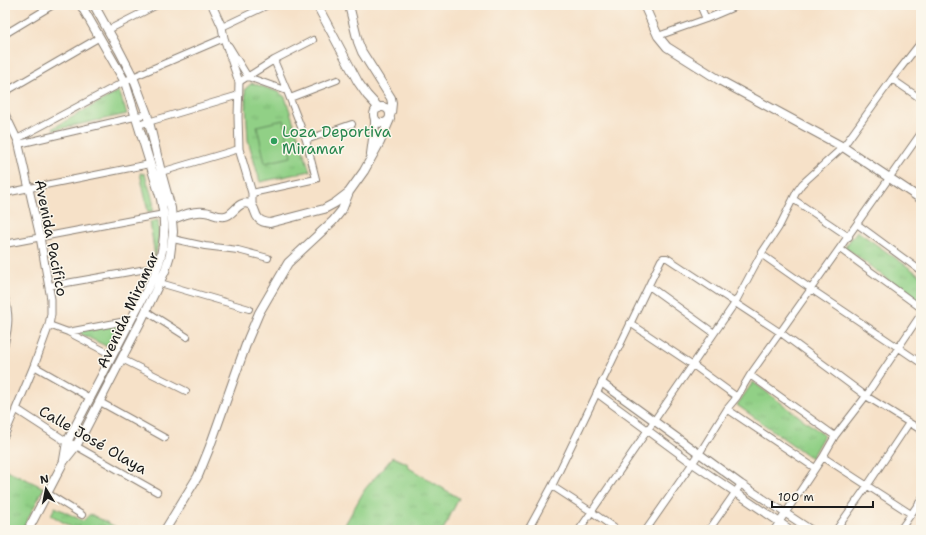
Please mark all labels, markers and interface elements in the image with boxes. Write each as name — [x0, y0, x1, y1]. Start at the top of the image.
place label: Loza Deportiva Miramar — [282, 122, 392, 159]
marker: Loza Deportiva Miramar — [269, 136, 279, 146]
street label: Avenida Pacifico — [30, 178, 72, 298]
street label: Avenida Miramar — [92, 248, 164, 372]
street label: Calle José Olaya — [35, 401, 151, 479]
north arrow — [26, 469, 66, 509]
text: N — [39, 471, 50, 488]
scale bar — [772, 483, 873, 509]
text: 100 m — [778, 489, 814, 505]

